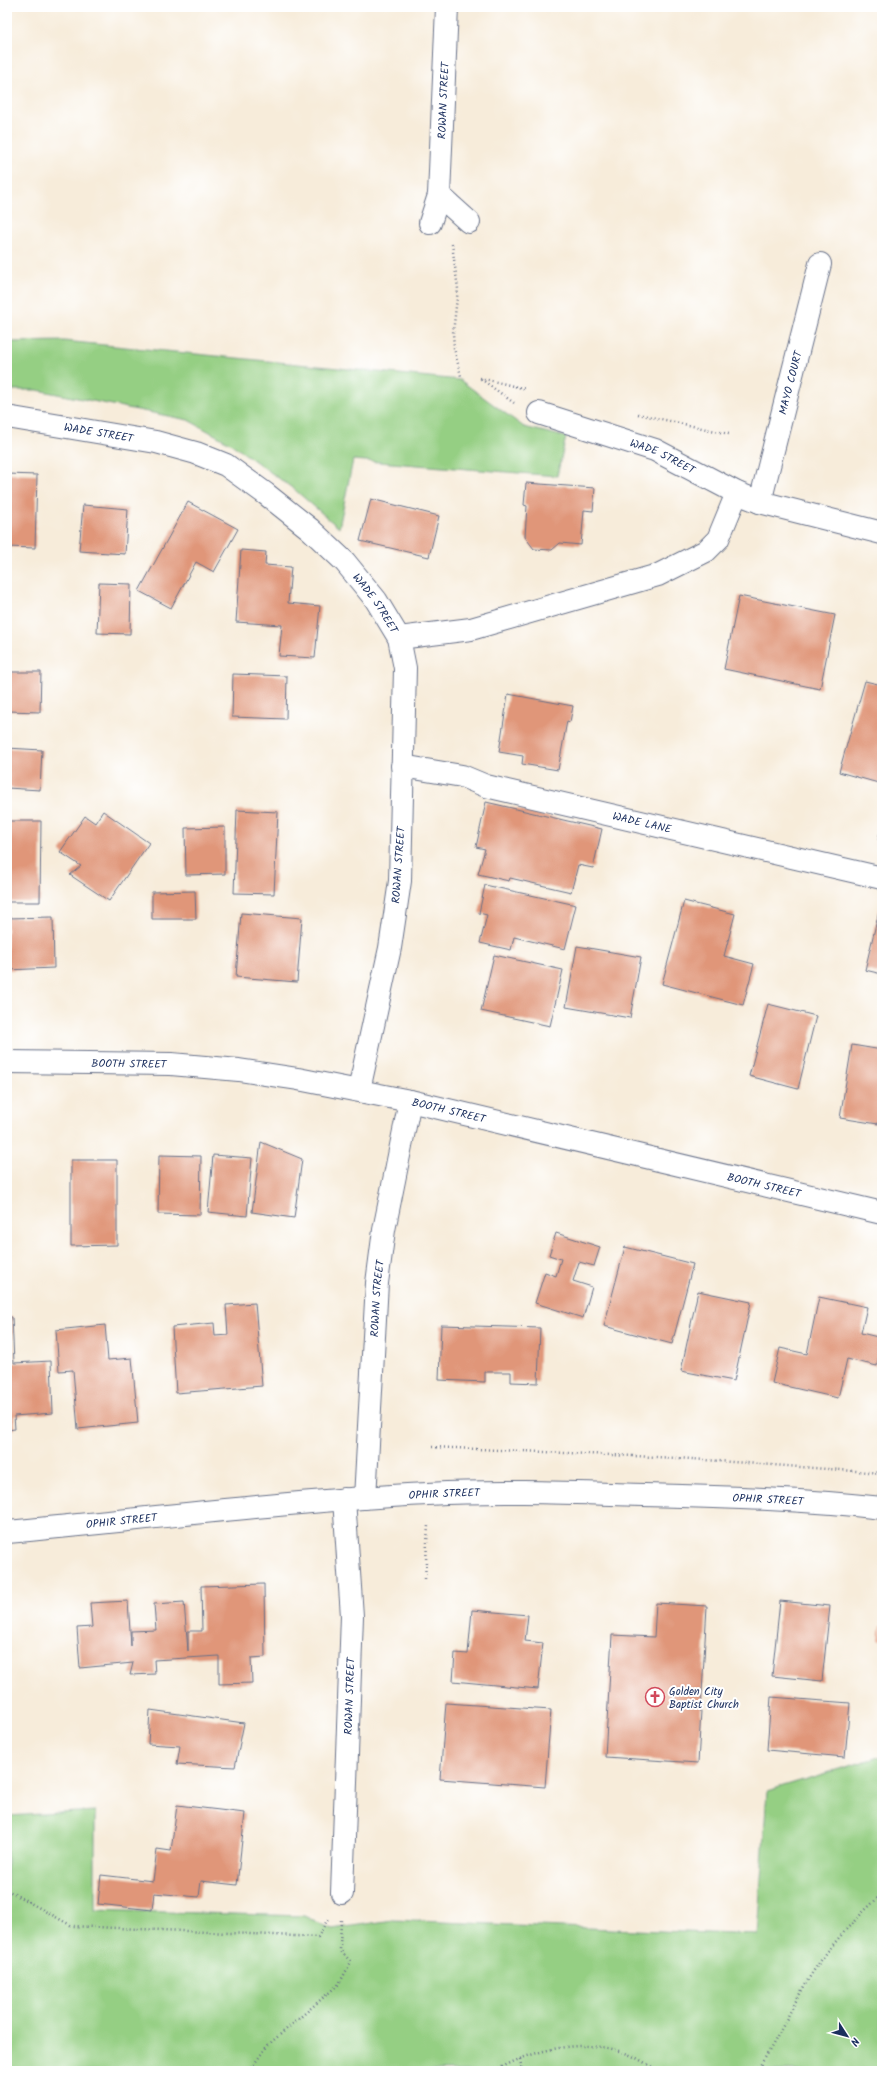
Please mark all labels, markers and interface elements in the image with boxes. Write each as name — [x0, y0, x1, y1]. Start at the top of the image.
street label: ROWAN STREET — [433, 60, 455, 140]
street label: MAYO COURT — [774, 348, 808, 417]
street label: WADE STREET — [62, 419, 136, 448]
street label: WADE STREET — [627, 435, 699, 480]
street label: WADE STREET — [348, 570, 403, 638]
street label: WADE LANE — [611, 808, 674, 839]
street label: ROWAN STREET — [387, 825, 411, 904]
street label: BOOTH STREET — [91, 1055, 168, 1074]
street label: BOOTH STREET — [410, 1094, 488, 1129]
street label: BOOTH STREET — [725, 1169, 804, 1204]
street label: ROWAN STREET — [366, 1258, 390, 1337]
street label: OPHIR STREET — [408, 1484, 481, 1505]
street label: OPHIR STREET — [732, 1490, 805, 1511]
street label: OPHIR STREET — [85, 1509, 159, 1534]
street label: ROWAN STREET — [340, 1656, 361, 1735]
place label: Golden City Baptist Church — [669, 1683, 739, 1714]
church icon: Golden City Baptist Church — [644, 1686, 666, 1708]
north arrow — [827, 2016, 867, 2056]
text: N — [845, 2033, 864, 2049]

